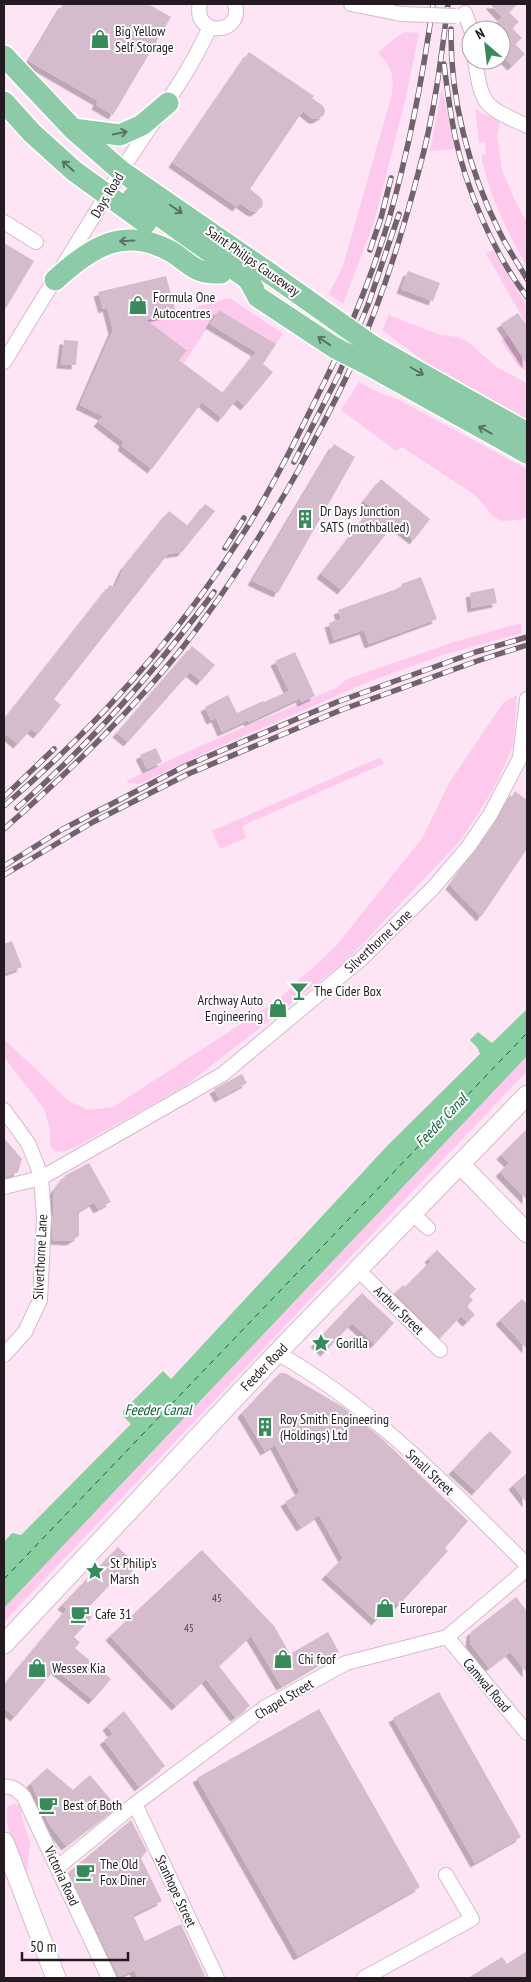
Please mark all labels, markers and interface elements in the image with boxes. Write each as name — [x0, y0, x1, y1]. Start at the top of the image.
north arrow — [461, 20, 511, 70]
place label: Big Yellow Self Storage — [115, 22, 174, 56]
text: N — [472, 24, 487, 43]
shop icon: Big Yellow Self Storage — [89, 28, 111, 50]
one-way arrow — [112, 127, 128, 137]
one-way arrow — [61, 160, 74, 172]
street label: Days Road — [86, 169, 128, 221]
one-way arrow — [169, 204, 183, 214]
street label: Saint Philips Causeway — [203, 222, 304, 301]
one-way arrow — [120, 236, 136, 245]
place label: Formula One Autocentres — [153, 288, 216, 322]
shop icon: Formula One Autocentres — [127, 294, 149, 316]
one-way arrow — [317, 336, 331, 346]
one-way arrow — [409, 366, 424, 376]
one-way arrow — [478, 424, 492, 434]
place label: Dr Days Junction SATS (mothballed) — [320, 502, 410, 536]
building icon: Dr Days Junction SATS (mothballed) — [294, 508, 316, 530]
street label: Silverthorne Lane — [341, 905, 416, 977]
bar icon: The Cider Box — [288, 980, 310, 1002]
place label: The Cider Box — [314, 982, 382, 1000]
place label: Archway Auto Engineering — [198, 991, 263, 1025]
shop icon: Archway Auto Engineering — [267, 997, 289, 1019]
water label: Feeder Canal — [411, 1088, 472, 1151]
street label: Silverthorne Lane — [29, 1214, 51, 1300]
street label: Arthur Street — [370, 1282, 428, 1338]
place icon: Gorilla — [310, 1332, 332, 1354]
place label: Gorilla — [336, 1334, 368, 1352]
street label: Feeder Road — [237, 1339, 291, 1395]
water label: Feeder Canal — [124, 1400, 193, 1419]
place label: Roy Smith Engineering (Holdings) Ltd — [280, 1410, 389, 1444]
building icon: Roy Smith Engineering (Holdings) Ltd — [254, 1416, 276, 1438]
street label: Small Street — [402, 1445, 458, 1499]
place label: St Philip's Marsh — [110, 1554, 157, 1588]
place icon: St Philip's Marsh — [84, 1560, 106, 1582]
house number: 45 — [212, 1591, 222, 1605]
shop icon: Eurorepar — [374, 1597, 396, 1619]
place label: Eurorepar — [400, 1599, 447, 1617]
cafe icon: Cafe 31 — [69, 1603, 91, 1625]
place label: Cafe 31 — [95, 1605, 132, 1623]
house number: 45 — [184, 1621, 194, 1635]
shop icon: Chi foof — [272, 1648, 294, 1670]
place label: Chi foof — [298, 1650, 336, 1668]
street label: Camwal Road — [459, 1654, 515, 1716]
shop icon: Wessex Kia — [26, 1657, 48, 1679]
place label: Wessex Kia — [52, 1659, 106, 1677]
street label: Chapel Street — [251, 1674, 317, 1724]
cafe icon: Best of Both — [37, 1794, 59, 1816]
place label: Best of Both — [63, 1796, 122, 1814]
street label: Victoria Road — [40, 1842, 84, 1909]
street label: Stanhope Street — [151, 1852, 201, 1930]
place label: The Old Fox Diner — [100, 1855, 146, 1889]
cafe icon: The Old Fox Diner — [74, 1861, 96, 1883]
scale bar — [22, 1930, 129, 1962]
text: 50 m — [30, 1937, 56, 1956]

